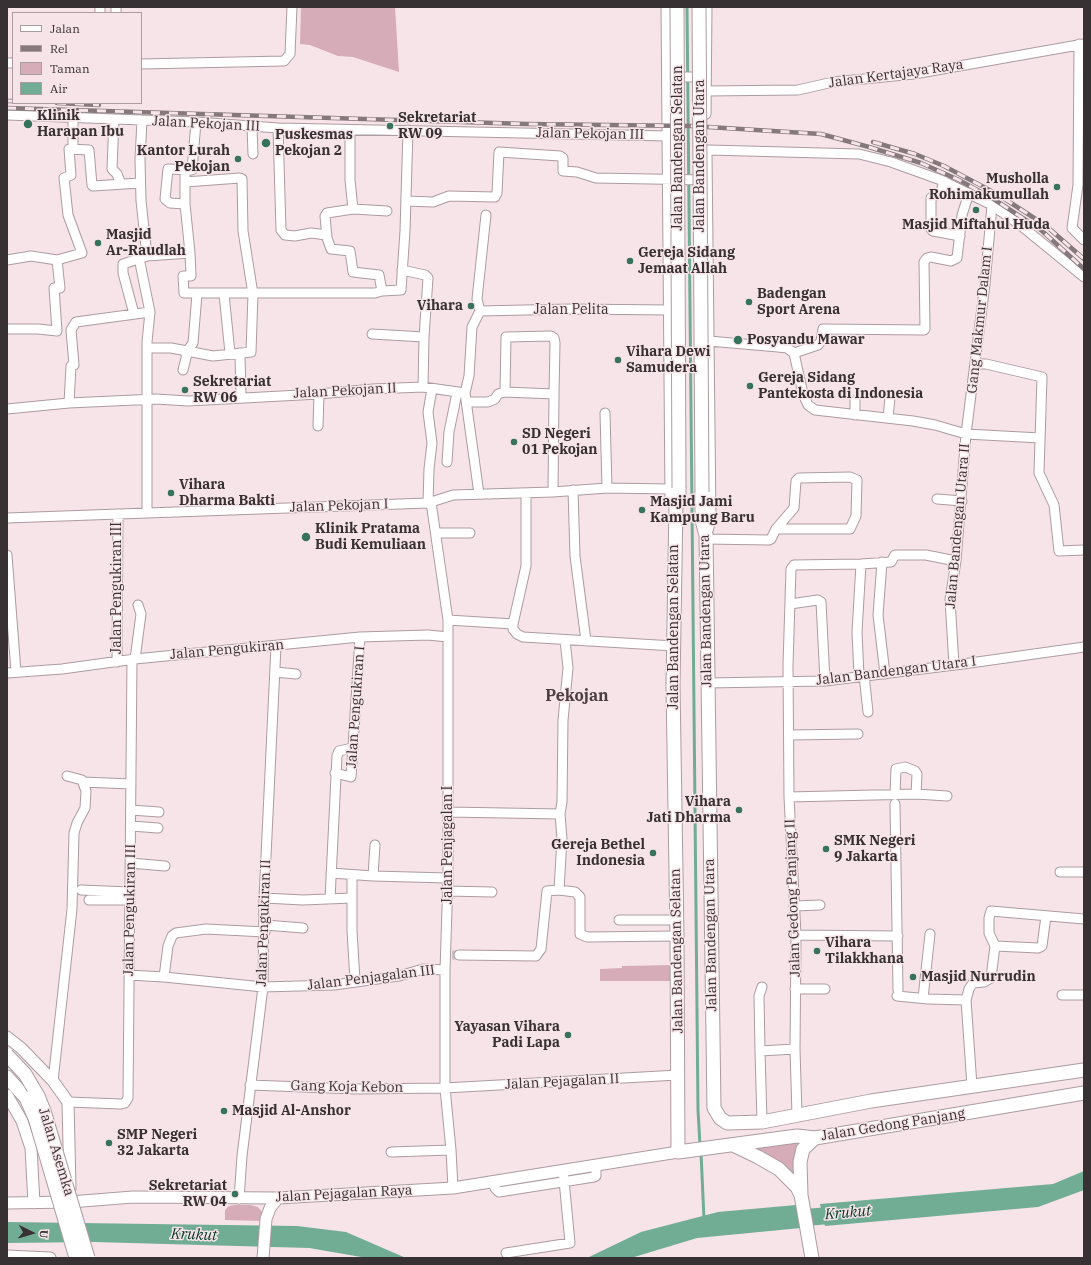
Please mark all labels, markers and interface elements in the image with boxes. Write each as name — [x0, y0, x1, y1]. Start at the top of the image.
legend — [12, 12, 142, 104]
text: Jalan — [50, 21, 80, 36]
text: Rel — [50, 41, 68, 56]
street label: Jalan Kertajaya Raya — [828, 56, 964, 92]
text: Taman — [50, 61, 90, 76]
street label: Jalan Bandengan Selatan — [670, 65, 686, 231]
street label: Jalan Bandengan Utara — [692, 79, 708, 233]
text: Air — [50, 81, 67, 96]
place label: Klinik Harapan Ibu — [37, 108, 124, 140]
place label: Sekretariat RW 09 — [398, 110, 476, 142]
street label: Jalan Pekojan III — [151, 113, 261, 135]
marker: Klinik Harapan Ibu — [22, 118, 34, 130]
marker: Sekretariat RW 09 — [385, 121, 395, 131]
street label: Jalan Pekojan III — [536, 125, 644, 143]
place label: Puskesmas Pekojan 2 — [275, 127, 353, 160]
marker: Puskesmas Pekojan 2 — [260, 137, 272, 149]
place label: Kantor Lurah Pekojan — [137, 143, 230, 176]
marker: Kantor Lurah Pekojan — [233, 154, 243, 164]
place label: Musholla Rohimakumullah — [929, 171, 1049, 204]
marker: Musholla Rohimakumullah — [1052, 182, 1062, 192]
marker: Masjid Miftahul Huda — [971, 205, 981, 215]
place label: Masjid Miftahul Huda — [902, 217, 1050, 233]
place label: Masjid Ar-Raudlah — [106, 227, 186, 260]
marker: Masjid Ar-Raudlah — [93, 238, 103, 248]
place label: Gereja Sidang Jemaat Allah — [638, 245, 735, 278]
street label: Gang Makmur Dalam I — [964, 246, 996, 394]
marker: Gereja Sidang Jemaat Allah — [625, 256, 635, 266]
place label: Badengan Sport Arena — [757, 286, 840, 318]
marker: Badengan Sport Arena — [744, 297, 754, 307]
place label: Vihara — [417, 298, 463, 314]
marker: Vihara — [466, 301, 476, 311]
street label: Jalan Pelita — [533, 302, 609, 318]
place label: Posyandu Mawar — [747, 332, 865, 348]
marker: Posyandu Mawar — [732, 334, 744, 346]
place label: Vihara Dewi Samudera — [626, 344, 710, 376]
marker: Vihara Dewi Samudera — [613, 355, 623, 365]
place label: Gereja Sidang Pantekosta di Indonesia — [758, 370, 923, 402]
place label: Sekretariat RW 06 — [193, 374, 271, 406]
street label: Jalan Pekojan II — [293, 380, 397, 402]
marker: Gereja Sidang Pantekosta di Indonesia — [745, 381, 755, 391]
marker: Sekretariat RW 06 — [180, 385, 190, 395]
place label: SD Negeri 01 Pekojan — [522, 426, 598, 458]
marker: SD Negeri 01 Pekojan — [509, 437, 519, 447]
street label: Jalan Bandengan Utara II — [942, 443, 974, 609]
place label: Vihara Dharma Bakti — [179, 477, 275, 510]
marker: Vihara Dharma Bakti — [166, 488, 176, 498]
place label: Masjid Jami Kampung Baru — [650, 494, 755, 526]
street label: Jalan Pekojan I — [289, 496, 389, 516]
marker: Masjid Jami Kampung Baru — [637, 505, 647, 515]
place label: Klinik Pratama Budi Kemuliaan — [315, 521, 426, 554]
street label: Jalan Pengukiran III — [109, 522, 125, 654]
marker: Klinik Pratama Budi Kemuliaan — [300, 531, 312, 543]
street label: Jalan Bandengan Utara — [696, 534, 716, 688]
street label: Jalan Bandengan Selatan — [666, 544, 682, 710]
street label: Jalan Pengukiran — [169, 637, 285, 663]
street label: Jalan Pengukiran I — [343, 645, 369, 769]
street label: Jalan Bandengan Utara I — [815, 653, 977, 689]
district label: Pekojan — [545, 686, 609, 706]
street label: Jalan Penjagalan I — [440, 786, 456, 904]
place label: Vihara Jati Dharma — [646, 794, 731, 826]
marker: Vihara Jati Dharma — [734, 805, 744, 815]
street label: Jalan Gedong Panjang II — [782, 819, 804, 977]
place label: SMK Negeri 9 Jakarta — [834, 833, 915, 866]
place label: Gereja Bethel Indonesia — [551, 837, 645, 870]
street label: Jalan Pengukiran III — [120, 844, 140, 976]
marker: SMK Negeri 9 Jakarta — [821, 844, 831, 854]
marker: Gereja Bethel Indonesia — [648, 848, 658, 858]
street label: Jalan Bandengan Utara — [701, 858, 721, 1012]
street label: Jalan Pengukiran II — [253, 859, 275, 987]
street label: Jalan Bandengan Selatan — [667, 868, 687, 1034]
place label: Vihara Tilakkhana — [825, 935, 904, 968]
marker: Vihara Tilakkhana — [812, 946, 822, 956]
street label: Jalan Penjagalan III — [306, 962, 436, 994]
place label: Masjid Nurrudin — [921, 969, 1036, 985]
marker: Masjid Nurrudin — [908, 972, 918, 982]
place label: Yayasan Vihara Padi Lapa — [454, 1019, 560, 1052]
marker: Yayasan Vihara Padi Lapa — [563, 1030, 573, 1040]
street label: Jalan Pejagalan II — [504, 1071, 620, 1093]
street label: Gang Koja Kebon — [291, 1078, 403, 1096]
place label: Masjid Al-Anshor — [232, 1103, 351, 1119]
street label: Jalan Gedong Panjang — [820, 1105, 966, 1145]
street label: Jalan Asemka — [35, 1106, 77, 1198]
marker: Masjid Al-Anshor — [219, 1106, 229, 1116]
place label: SMP Negeri 32 Jakarta — [117, 1127, 197, 1160]
marker: SMP Negeri 32 Jakarta — [104, 1138, 114, 1148]
place label: Sekretariat RW 04 — [149, 1178, 227, 1210]
street label: Jalan Pejagalan Raya — [275, 1182, 413, 1206]
marker: Sekretariat RW 04 — [230, 1189, 240, 1199]
water label: Krukut — [824, 1202, 872, 1224]
north arrow — [12, 1213, 52, 1253]
water label: Krukut — [171, 1225, 217, 1245]
text: U — [37, 1229, 51, 1239]

